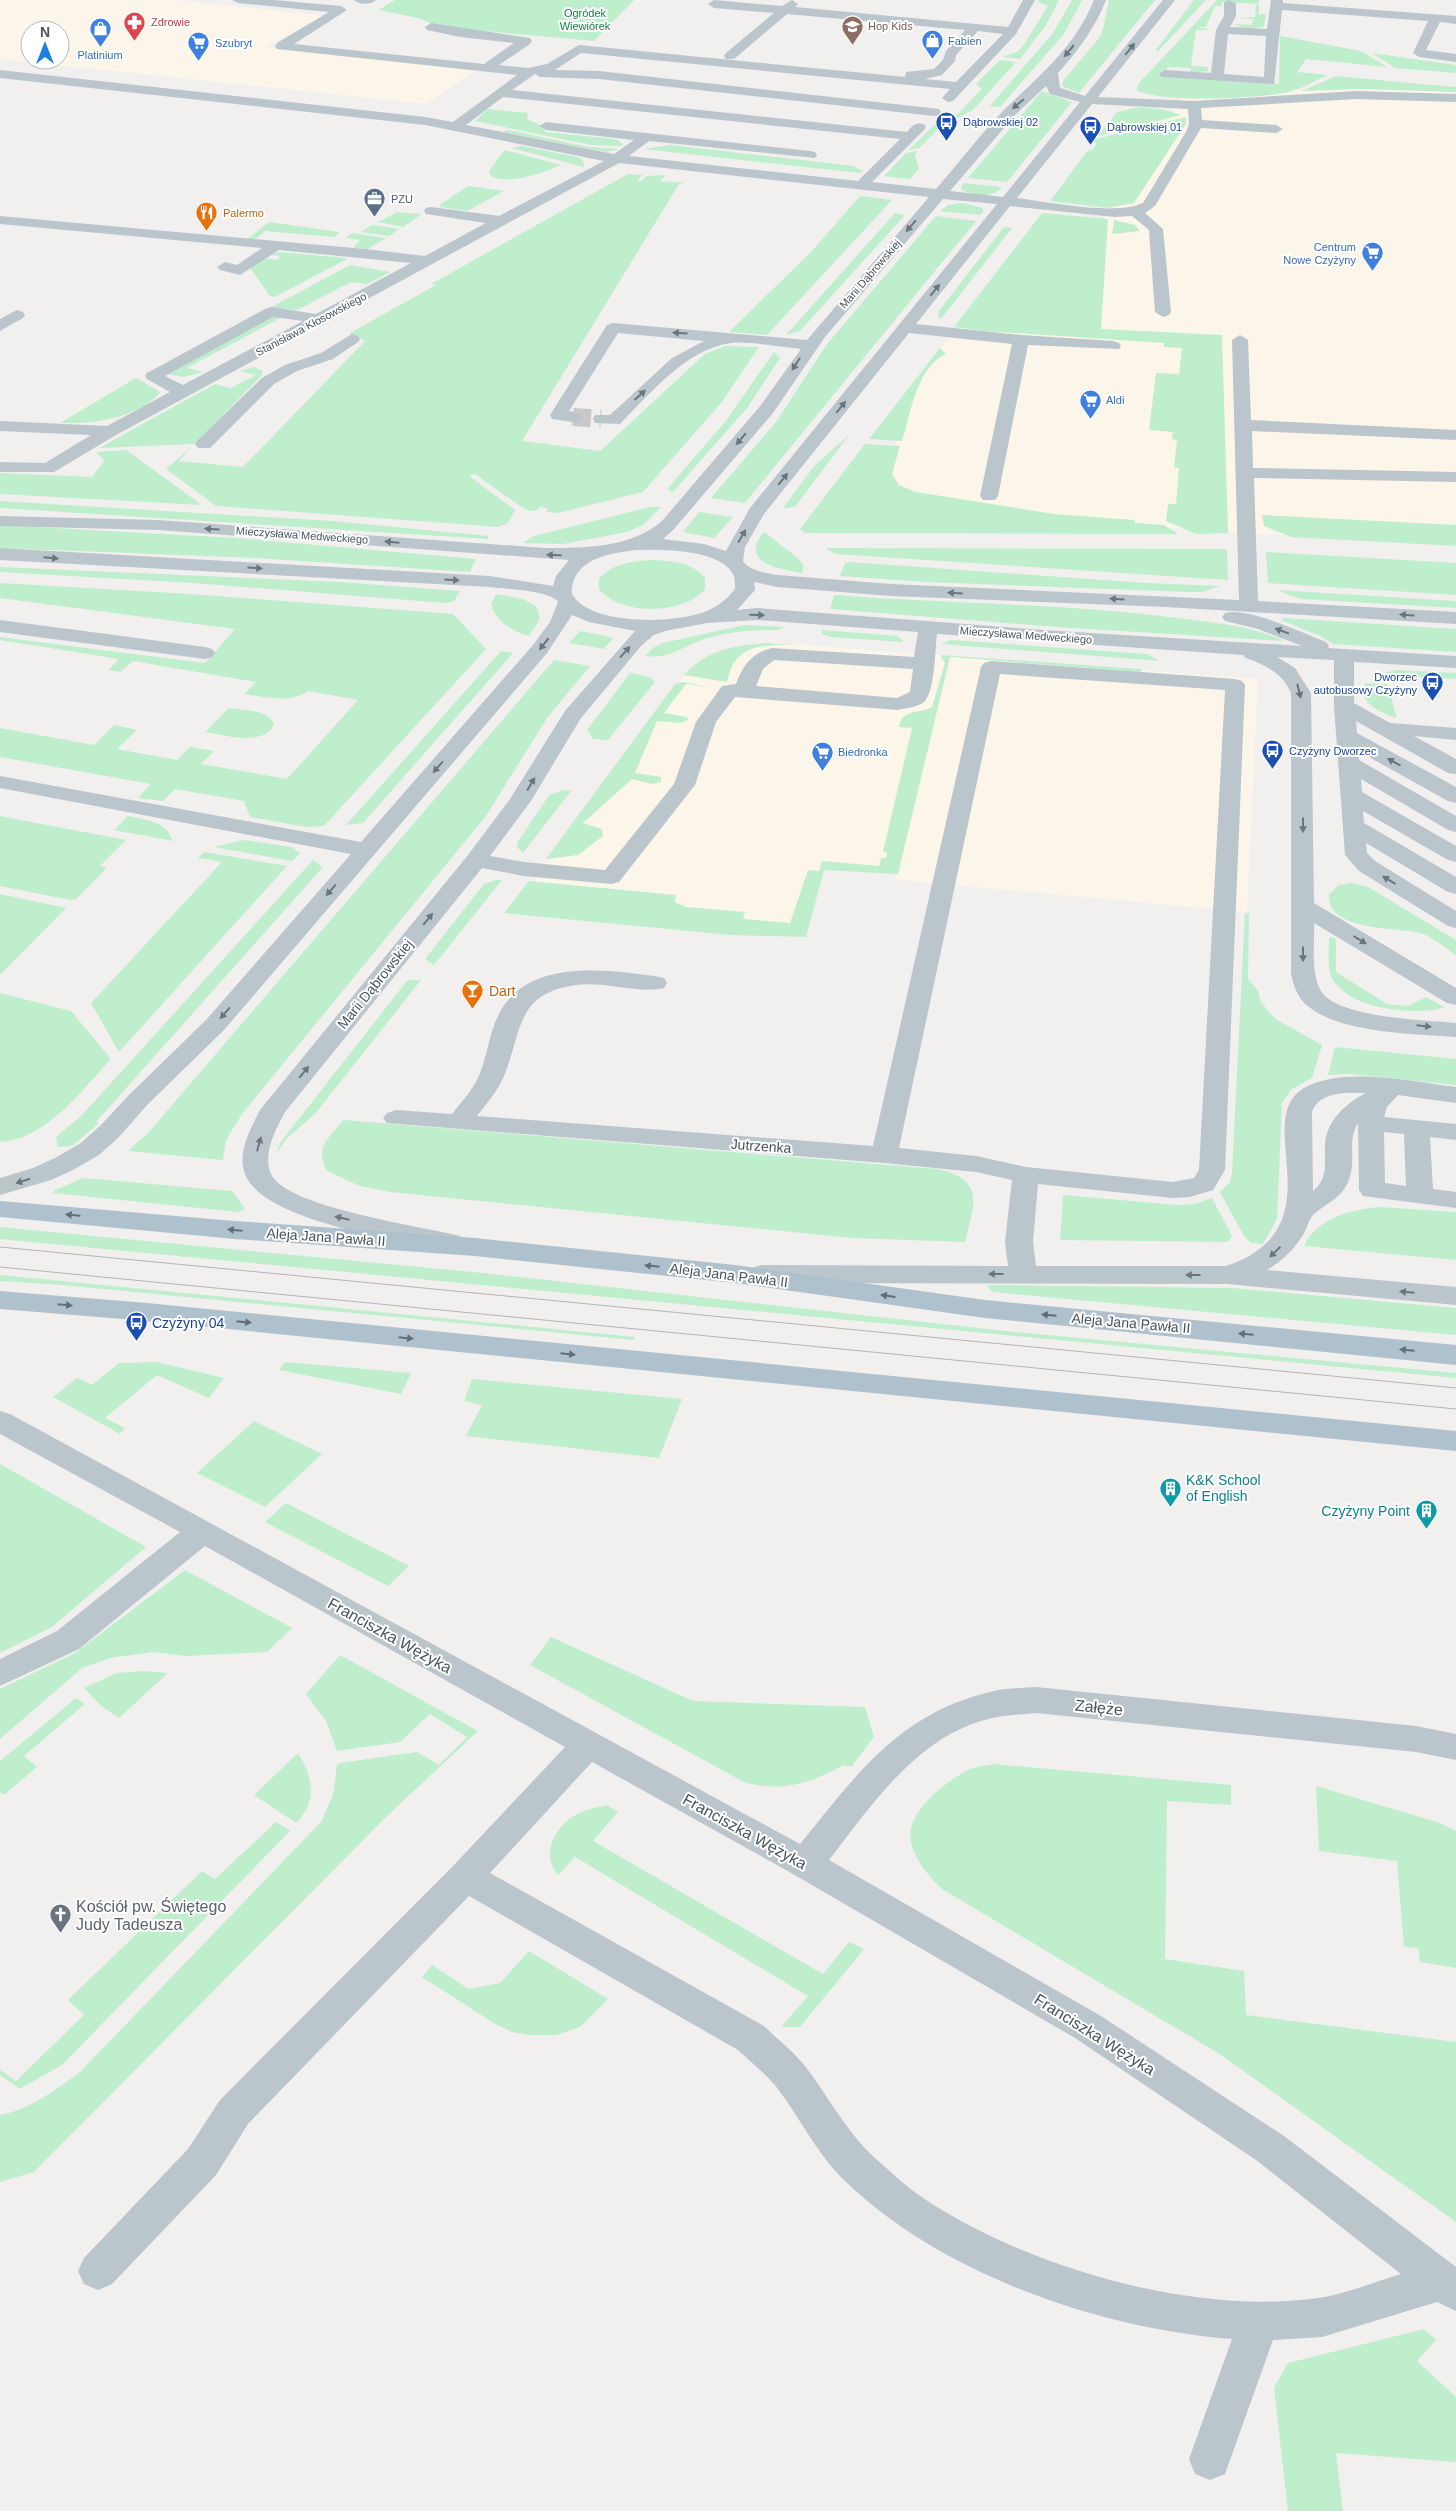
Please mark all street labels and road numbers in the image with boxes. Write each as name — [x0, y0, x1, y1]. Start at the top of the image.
street label: Marii Dąbrowskiej — [837, 237, 903, 311]
street label: Stanisława Kłosowskiego — [254, 290, 368, 358]
street label: Mieczysława Medweckiego — [235, 524, 369, 546]
street label: Mieczysława Medweckiego — [959, 624, 1093, 646]
street label: Marii Dąbrowskiej — [334, 936, 416, 1032]
street label: Jutrzenka — [730, 1136, 792, 1156]
street label: Aleja Jana Pawła II — [266, 1225, 386, 1249]
street label: Aleja Jana Pawła II — [669, 1260, 789, 1290]
street label: Aleja Jana Pawła II — [1071, 1310, 1191, 1336]
street label: Franciszka Wężyka — [325, 1594, 455, 1677]
street label: Załęże — [1074, 1697, 1124, 1718]
street label: Franciszka Wężyka — [680, 1790, 810, 1873]
street label: Franciszka Wężyka — [1031, 1990, 1158, 2078]

